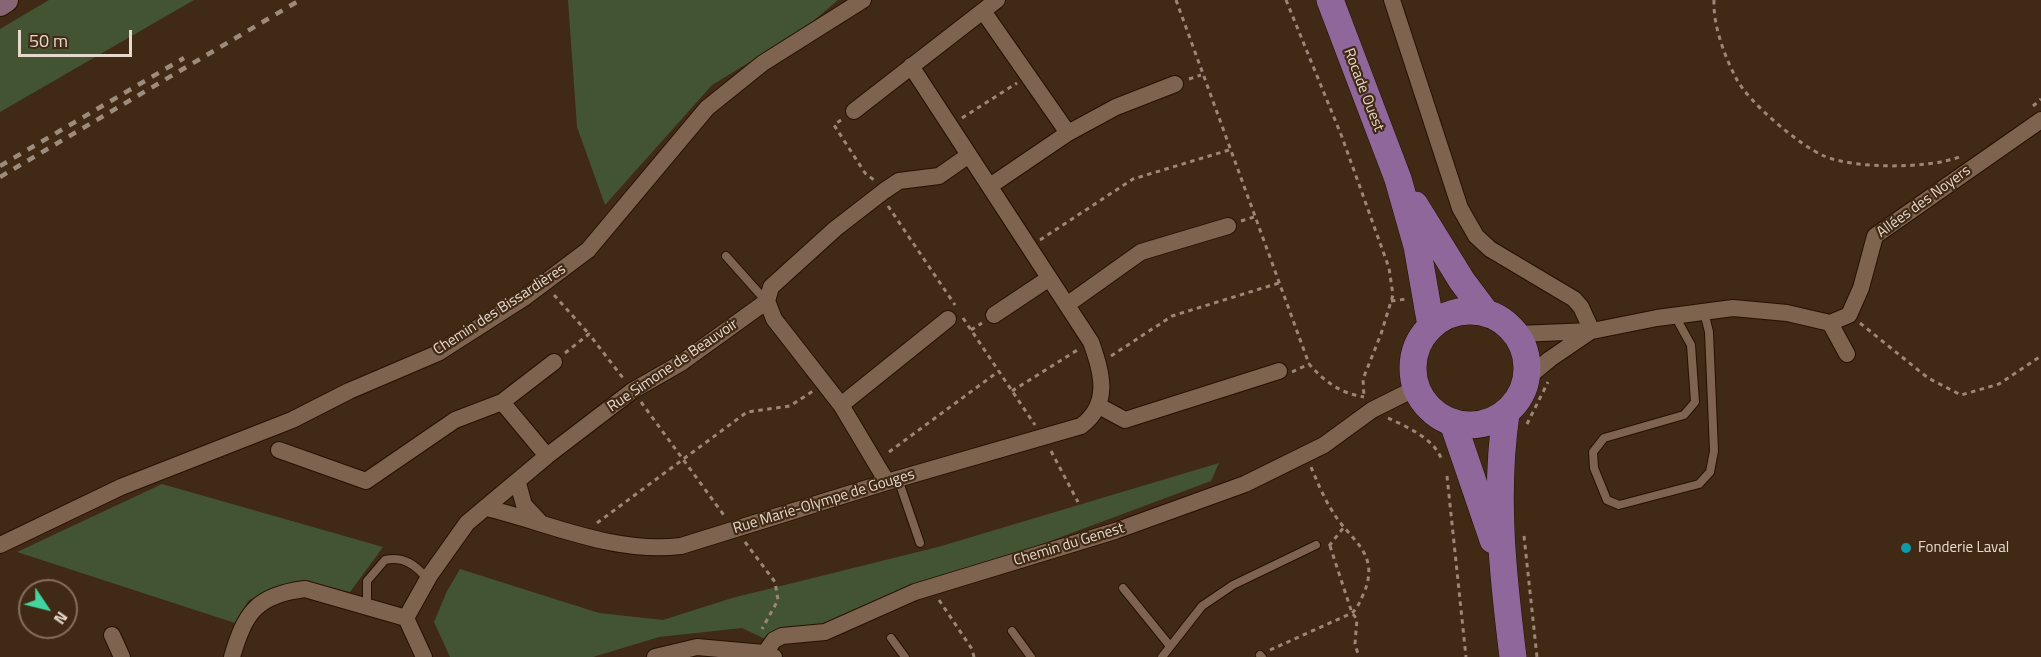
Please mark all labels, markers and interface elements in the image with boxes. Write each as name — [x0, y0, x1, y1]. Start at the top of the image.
scale bar — [21, 18, 135, 56]
text: 50 m — [29, 27, 68, 54]
street label: Rocade Ouest — [1339, 46, 1387, 134]
street label: Allées des Noyers — [1874, 162, 1974, 242]
street label: Chemin des Bissardières — [430, 260, 570, 360]
street label: Rue Simone de Beauvoir — [604, 316, 742, 416]
street label: Rue Marie-Olympe de Gouges — [731, 466, 917, 538]
street label: Chemin du Genest — [1011, 520, 1127, 570]
place label: Fonderie Laval — [1918, 539, 2009, 557]
marker: Fonderie Laval — [1899, 541, 1913, 555]
north arrow — [18, 579, 78, 639]
text: N — [48, 607, 74, 630]

